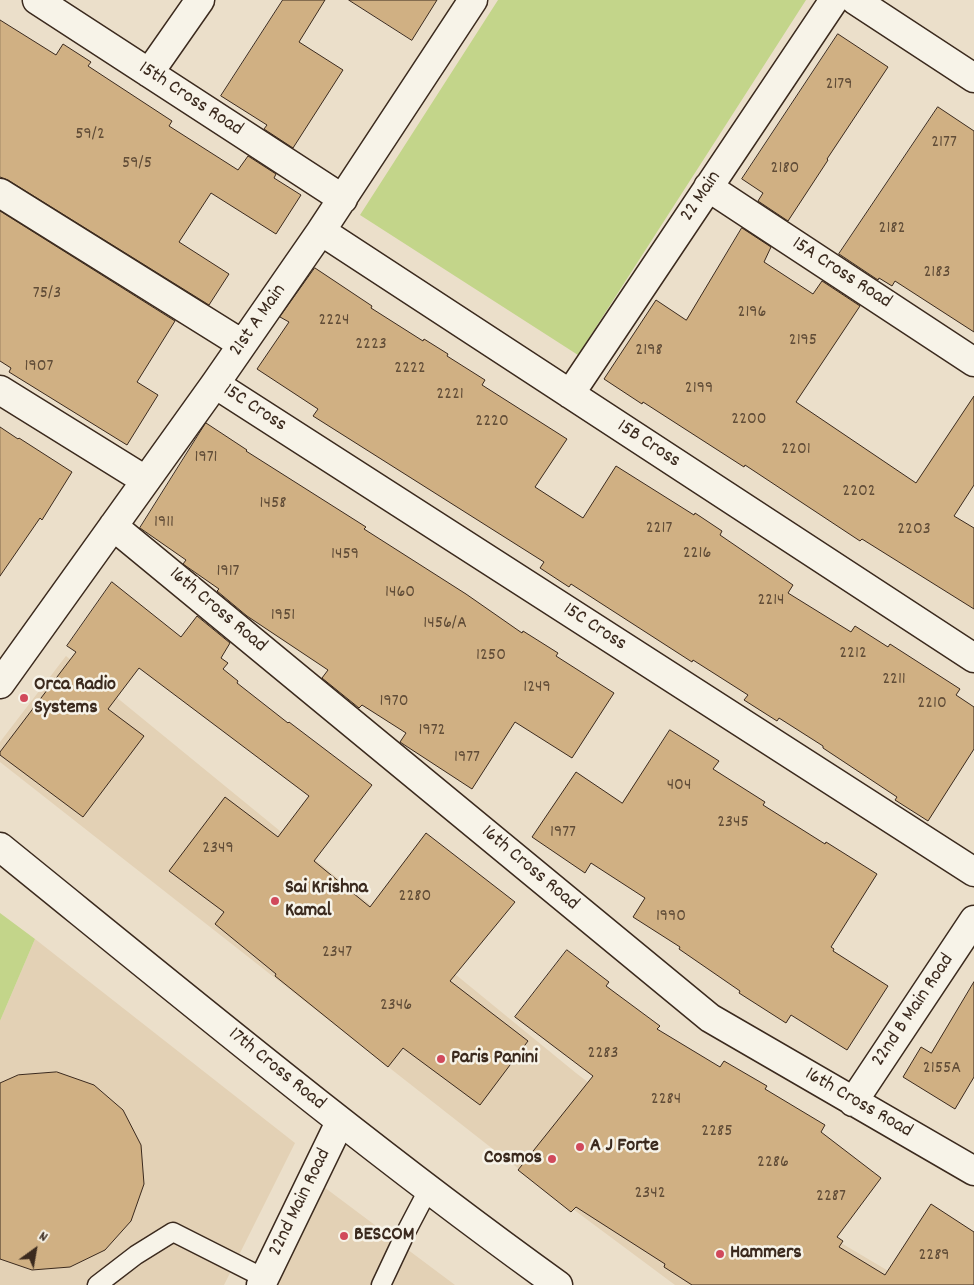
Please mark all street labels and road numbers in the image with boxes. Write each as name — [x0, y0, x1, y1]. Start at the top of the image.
street label: 15th Cross Road — [133, 57, 247, 143]
street label: 22 Main — [676, 167, 728, 227]
street label: 15A Cross Road — [787, 233, 895, 315]
street label: 21st A Main — [225, 280, 293, 362]
street label: 15C Cross — [218, 380, 290, 438]
street label: 15B Cross — [612, 416, 684, 474]
street label: 16th Cross Road — [163, 563, 271, 659]
street label: 15C Cross — [558, 599, 630, 657]
street label: 16th Cross Road — [475, 821, 583, 917]
street label: 22nd B Main Road — [868, 950, 960, 1072]
street label: 17th Cross Road — [223, 1023, 329, 1117]
street label: 16th Cross Road — [800, 1064, 916, 1144]
street label: 22nd Main Road — [265, 1145, 337, 1261]

